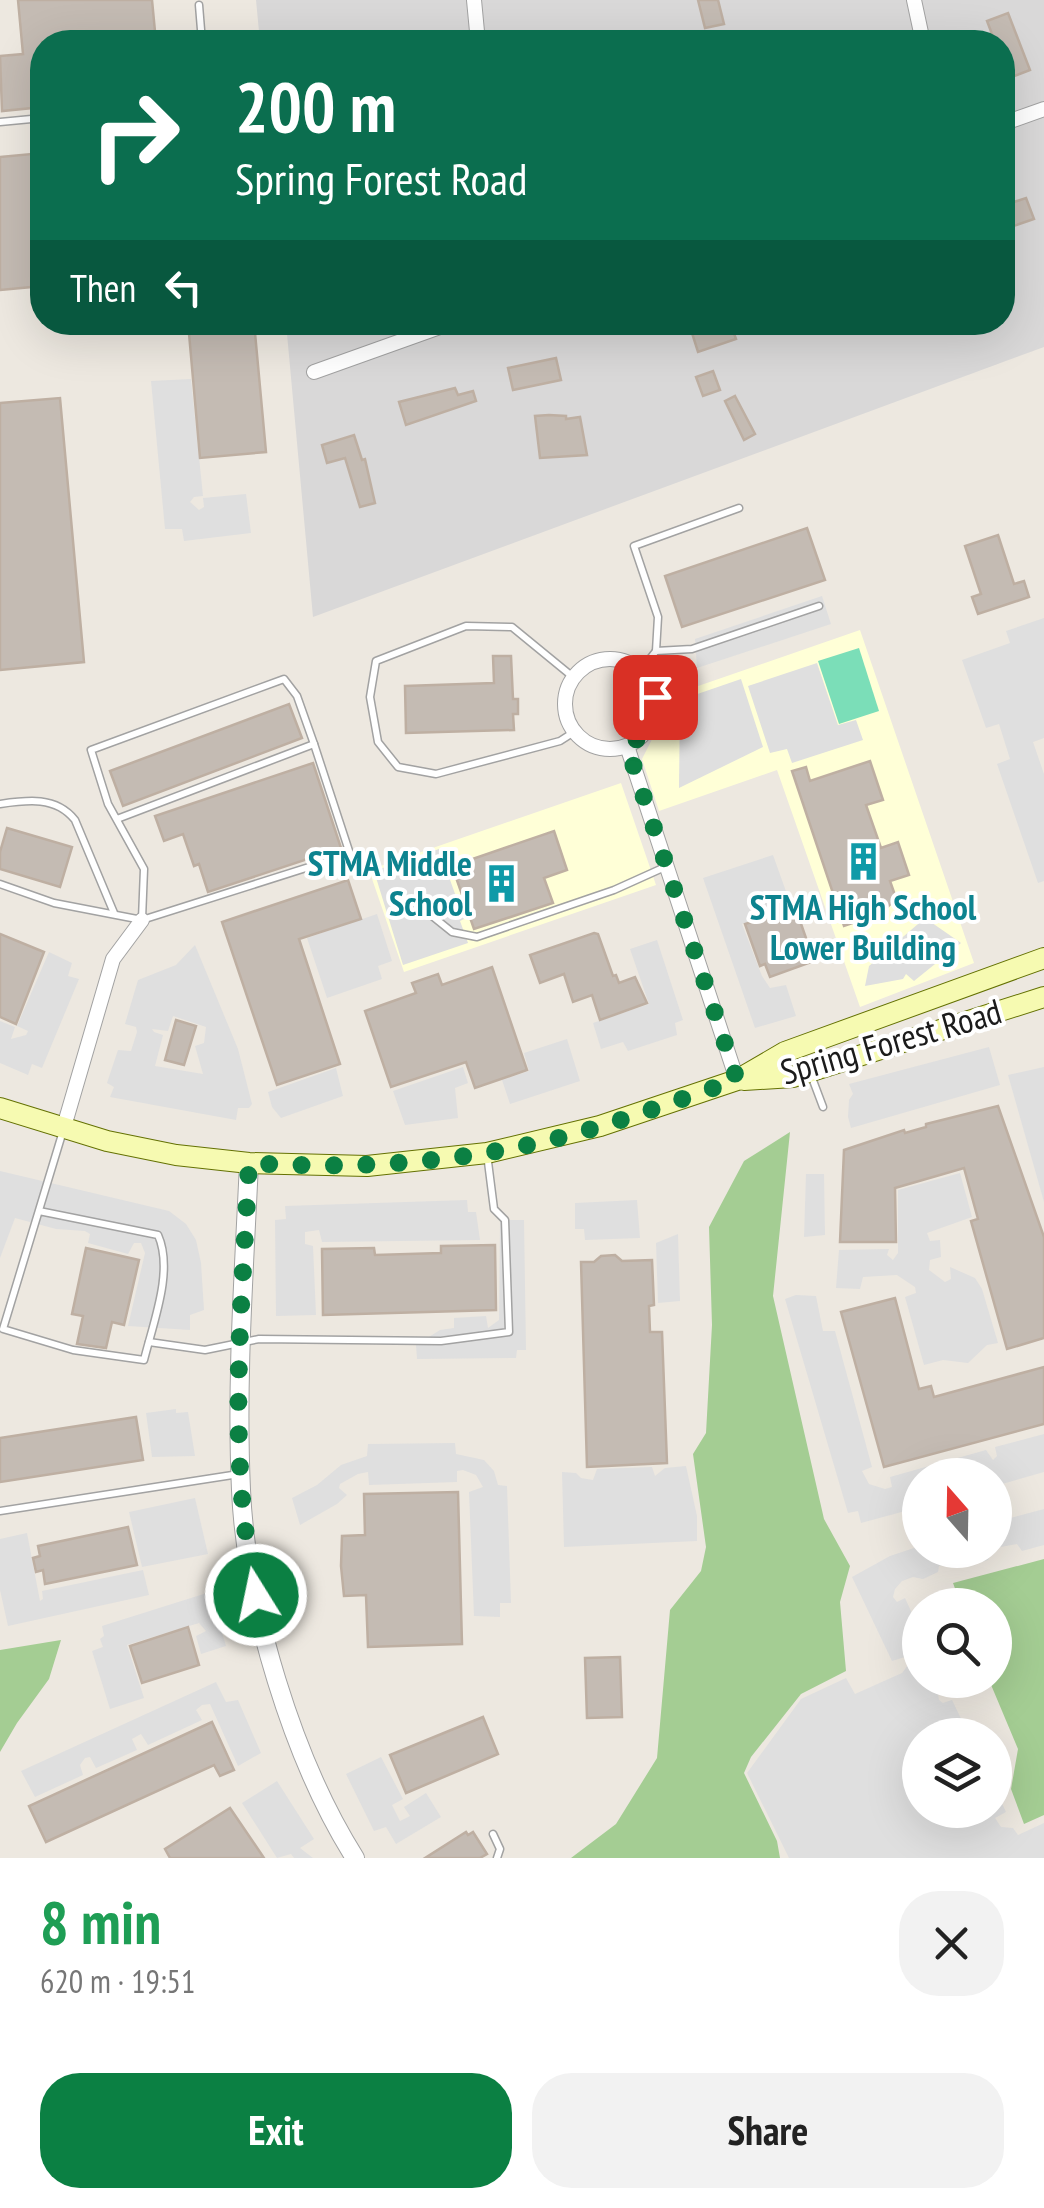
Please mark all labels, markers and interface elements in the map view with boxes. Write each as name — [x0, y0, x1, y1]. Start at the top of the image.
text: 200 m — [235, 61, 396, 151]
icon: right — [70, 70, 200, 200]
text: Spring Forest Road — [235, 149, 528, 207]
icon: left — [156, 260, 211, 315]
text: Then — [70, 263, 136, 312]
pin — [613, 655, 698, 740]
icon: arrive — [628, 670, 683, 725]
place label: STMA Middle School — [308, 840, 472, 926]
building icon: STMA High School Lower Building — [842, 840, 884, 882]
building icon: STMA Middle School — [481, 863, 523, 905]
place label: STMA High School Lower Building — [750, 884, 977, 970]
street label: Spring Forest Road — [775, 988, 1006, 1095]
north arrow — [902, 1458, 1012, 1568]
map controls — [902, 1458, 1012, 1828]
position arrow — [204, 1543, 308, 1647]
button: search — [902, 1588, 1012, 1698]
button: layers — [902, 1718, 1012, 1828]
text: 8 min — [40, 1883, 161, 1961]
button: close — [899, 1891, 1004, 1996]
text: 620 m · 19:51 — [40, 1960, 195, 2002]
button: Exit — [40, 2073, 512, 2188]
button: Share — [532, 2073, 1004, 2188]

